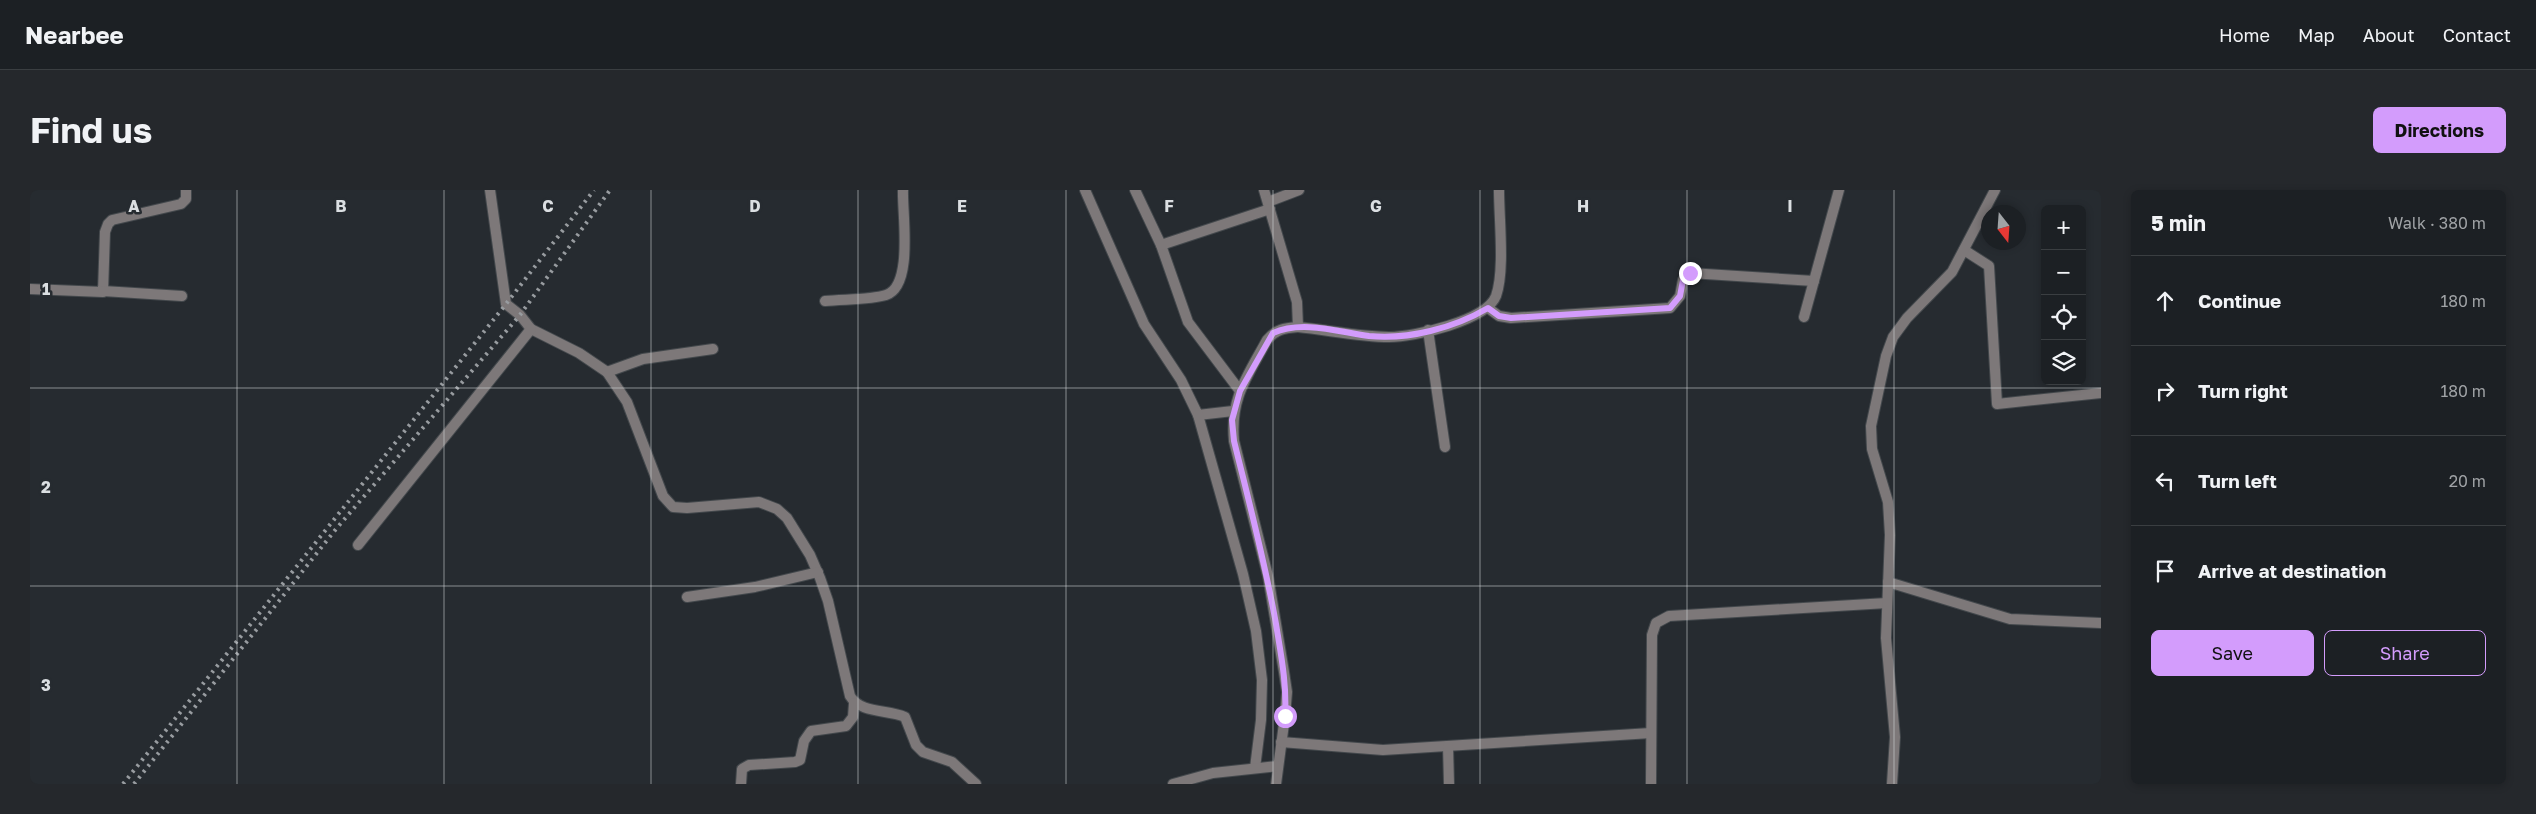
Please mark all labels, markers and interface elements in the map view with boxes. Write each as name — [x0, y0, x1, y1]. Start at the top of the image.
text: Nearbee — [25, 20, 124, 49]
text: Home — [2219, 24, 2270, 46]
text: Map — [2298, 24, 2335, 46]
text: About — [2363, 24, 2415, 46]
text: Contact — [2443, 24, 2511, 46]
button: Directions — [2373, 107, 2506, 153]
text: Find us — [30, 109, 152, 151]
text: A — [128, 196, 140, 216]
text: B — [335, 196, 347, 216]
text: C — [542, 196, 554, 216]
text: D — [749, 196, 761, 216]
text: E — [957, 196, 967, 216]
text: F — [1164, 196, 1174, 216]
text: G — [1370, 196, 1382, 216]
text: H — [1577, 196, 1589, 216]
text: I — [1787, 196, 1793, 216]
north arrow — [1981, 205, 2026, 250]
map controls — [2041, 205, 2086, 385]
button: + — [2041, 205, 2086, 250]
text: 5 min — [2151, 210, 2206, 236]
text: Walk · 380 m — [2388, 213, 2486, 233]
button: − — [2041, 250, 2086, 295]
route end — [1679, 262, 1702, 285]
text: 1 — [42, 279, 50, 299]
icon: ahead — [2151, 287, 2179, 315]
text: Continue — [2198, 289, 2281, 312]
text: 180 m — [2440, 291, 2486, 311]
button: locate — [2041, 295, 2086, 340]
button: layers — [2041, 340, 2086, 385]
icon: right — [2151, 377, 2179, 405]
text: Turn right — [2198, 379, 2288, 402]
text: 180 m — [2440, 381, 2486, 401]
icon: left — [2151, 467, 2179, 495]
text: Turn left — [2198, 469, 2277, 492]
text: 20 m — [2449, 471, 2486, 491]
text: 2 — [41, 477, 51, 497]
icon: arrive — [2151, 557, 2179, 585]
text: Arrive at destination — [2198, 559, 2386, 582]
button: Save — [2151, 630, 2314, 676]
button: Share — [2324, 630, 2486, 676]
text: 3 — [41, 675, 51, 695]
route start — [1274, 705, 1297, 728]

